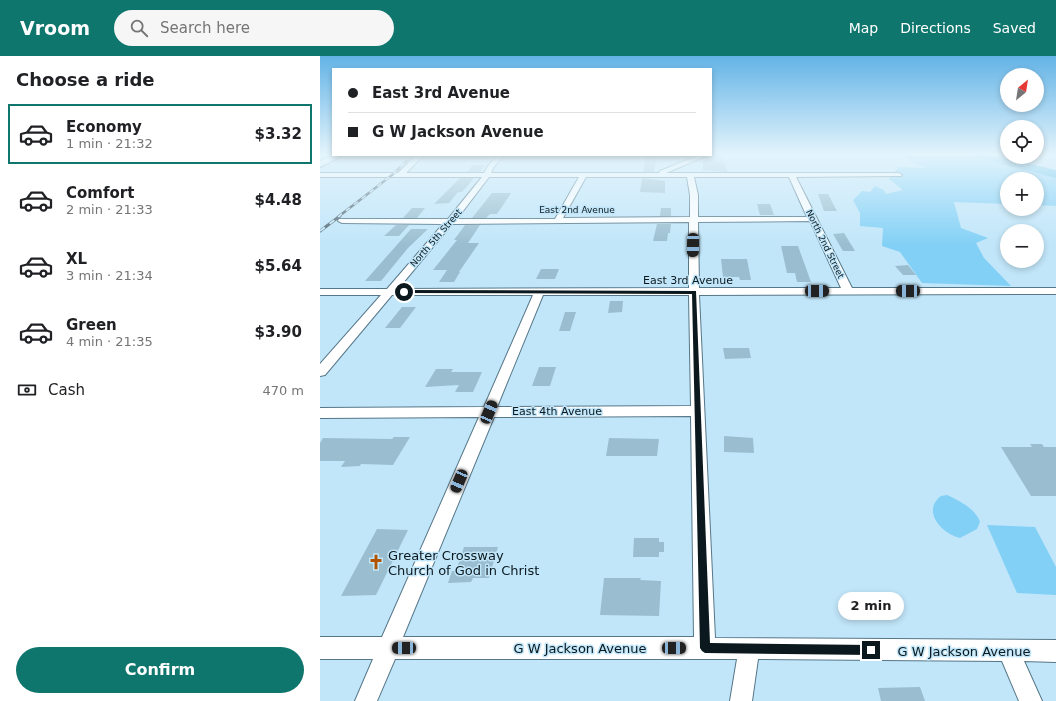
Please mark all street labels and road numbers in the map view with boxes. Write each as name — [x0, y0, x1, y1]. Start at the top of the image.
street label: East 2nd Avenue — [539, 205, 615, 215]
street label: North 5th Street — [408, 207, 464, 269]
street label: North 2nd Street — [804, 208, 846, 280]
street label: East 3rd Avenue — [643, 274, 733, 287]
street label: East 4th Avenue — [512, 405, 602, 418]
street label: G W Jackson Avenue — [513, 641, 647, 656]
street label: G W Jackson Avenue — [897, 644, 1031, 659]

